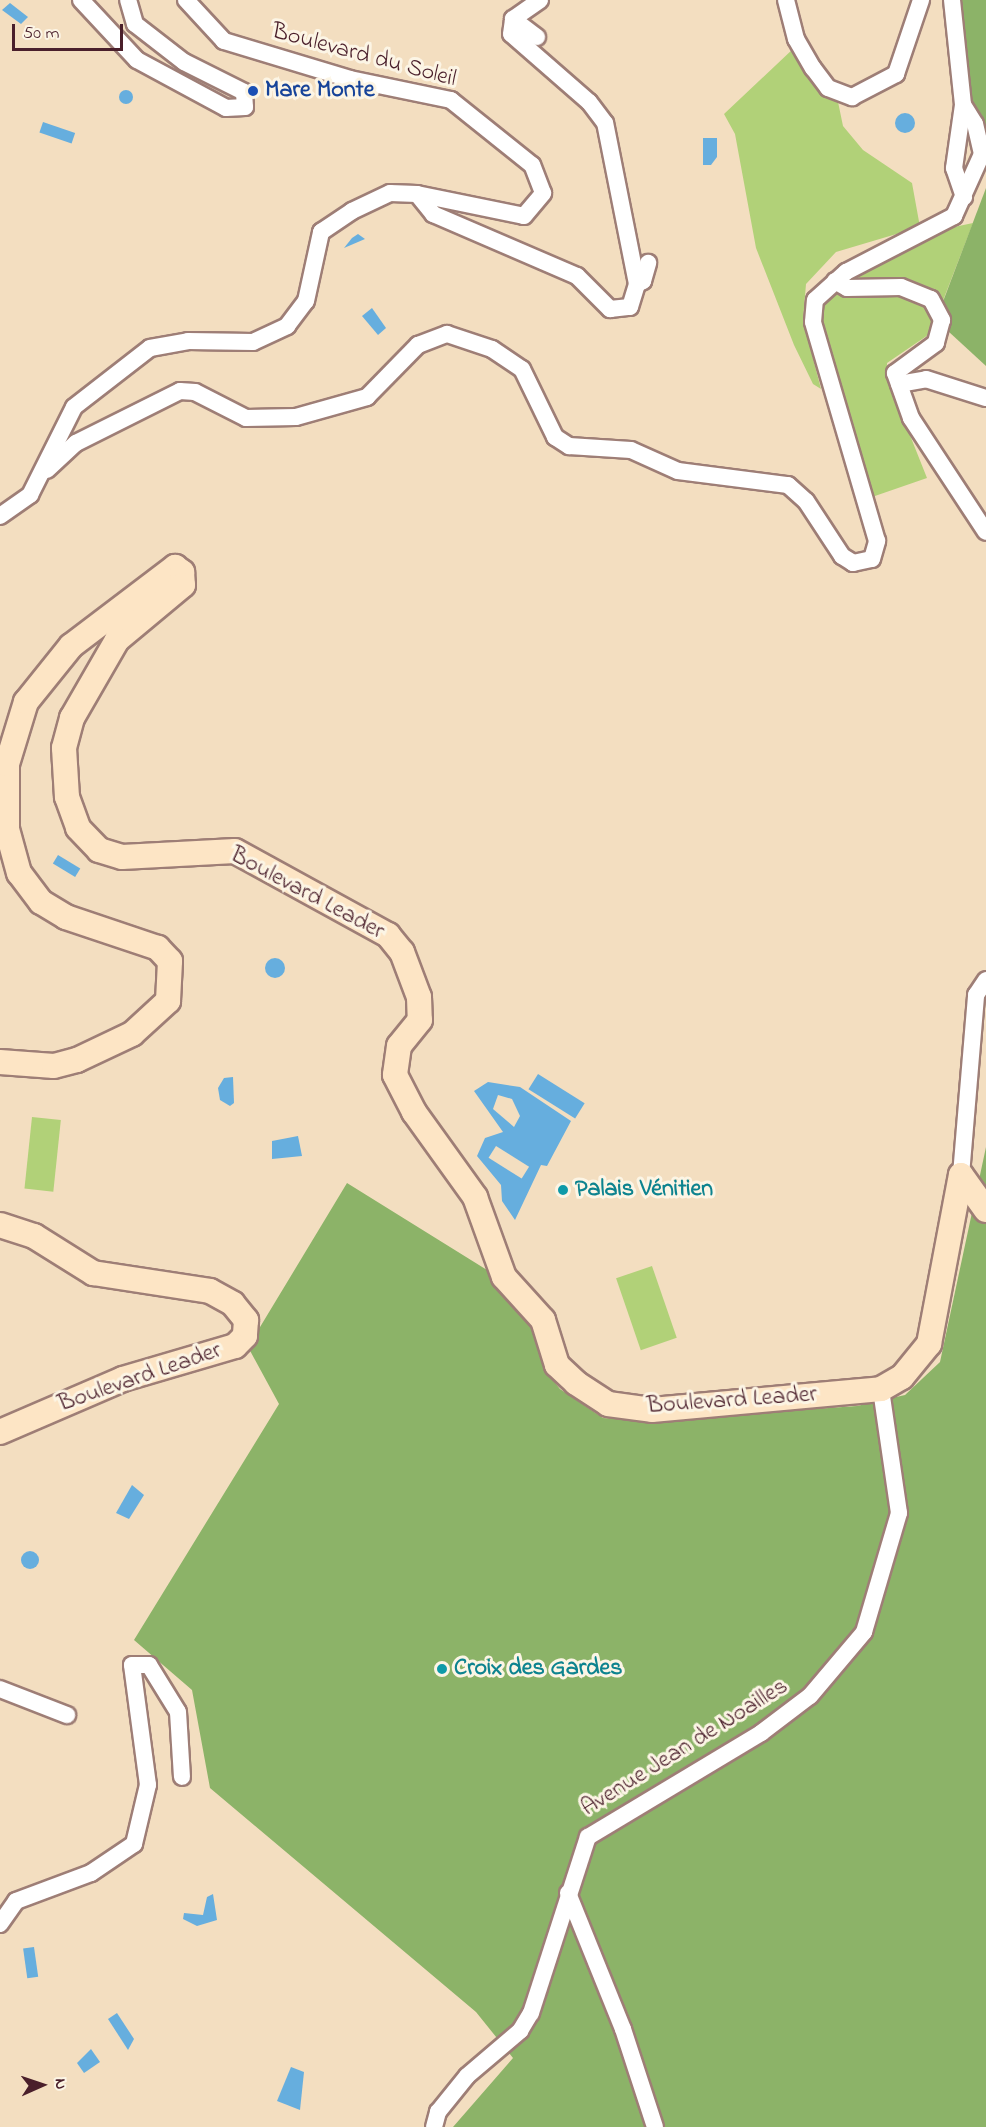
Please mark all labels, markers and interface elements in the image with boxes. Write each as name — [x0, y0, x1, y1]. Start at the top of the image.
scale bar — [15, 12, 126, 50]
street label: Boulevard du Soleil — [269, 18, 459, 94]
text: 50 m — [23, 21, 60, 47]
place label: Mare Monte — [265, 77, 374, 105]
marker: Mare Monte — [246, 84, 260, 98]
street label: Boulevard Leader — [225, 841, 389, 947]
place label: Palais Vénitien — [575, 1176, 713, 1204]
marker: Palais Vénitien — [556, 1183, 570, 1197]
street label: Boulevard Leader — [55, 1337, 225, 1419]
street label: Boulevard Leader — [646, 1381, 818, 1421]
place label: Croix des Gardes — [454, 1655, 623, 1683]
marker: Croix des Gardes — [435, 1662, 449, 1676]
street label: Avenue Jean de Noailles — [576, 1673, 794, 1823]
north arrow — [12, 2055, 72, 2115]
text: N — [48, 2078, 72, 2090]

